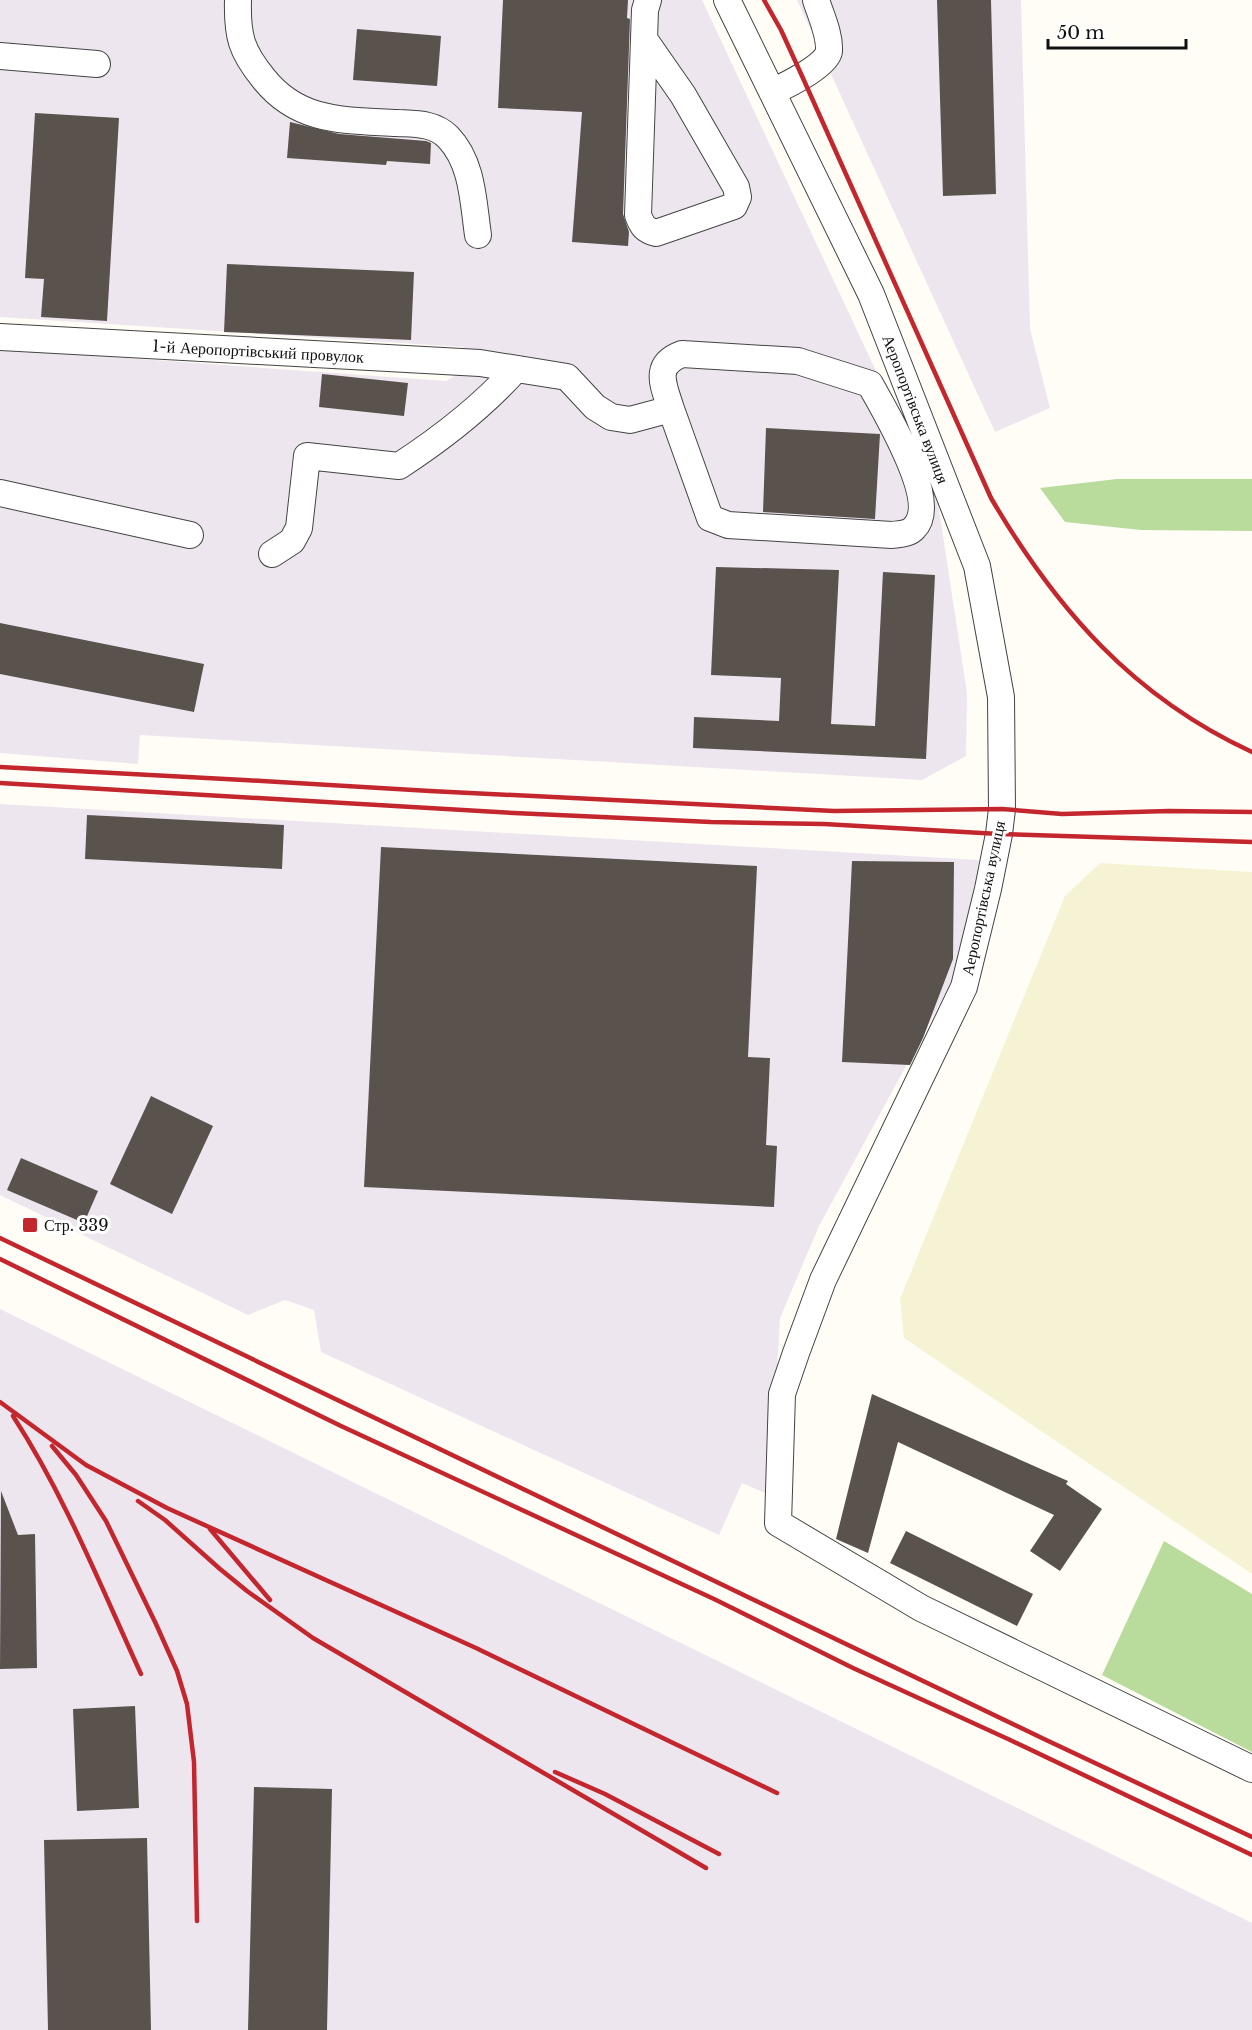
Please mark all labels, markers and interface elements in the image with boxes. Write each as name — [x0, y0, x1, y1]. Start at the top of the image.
scale bar — [1048, 12, 1186, 50]
text: 50 m — [1057, 22, 1105, 44]
street label: Аеропортівська вулиця — [878, 332, 954, 487]
street label: 1-й Аеропортівський провулок — [152, 335, 364, 367]
street label: Аеропортівська вулиця — [957, 818, 1009, 977]
place label: Стр. 339 — [44, 1215, 108, 1235]
marker: Стр. 339 — [21, 1216, 39, 1234]

